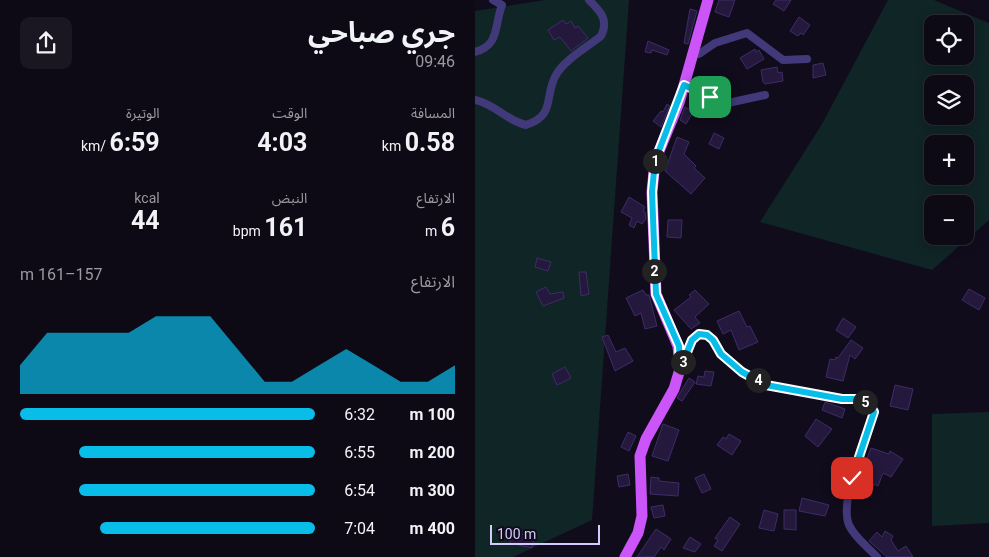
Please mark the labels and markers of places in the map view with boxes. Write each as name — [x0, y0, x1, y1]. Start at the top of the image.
pin — [689, 76, 731, 118]
pin: 1 — [643, 148, 667, 174]
pin: 2 — [641, 258, 667, 284]
pin: 3 — [671, 350, 695, 374]
pin: 4 — [745, 368, 771, 392]
pin: 5 — [853, 390, 877, 414]
pin — [831, 457, 873, 499]

